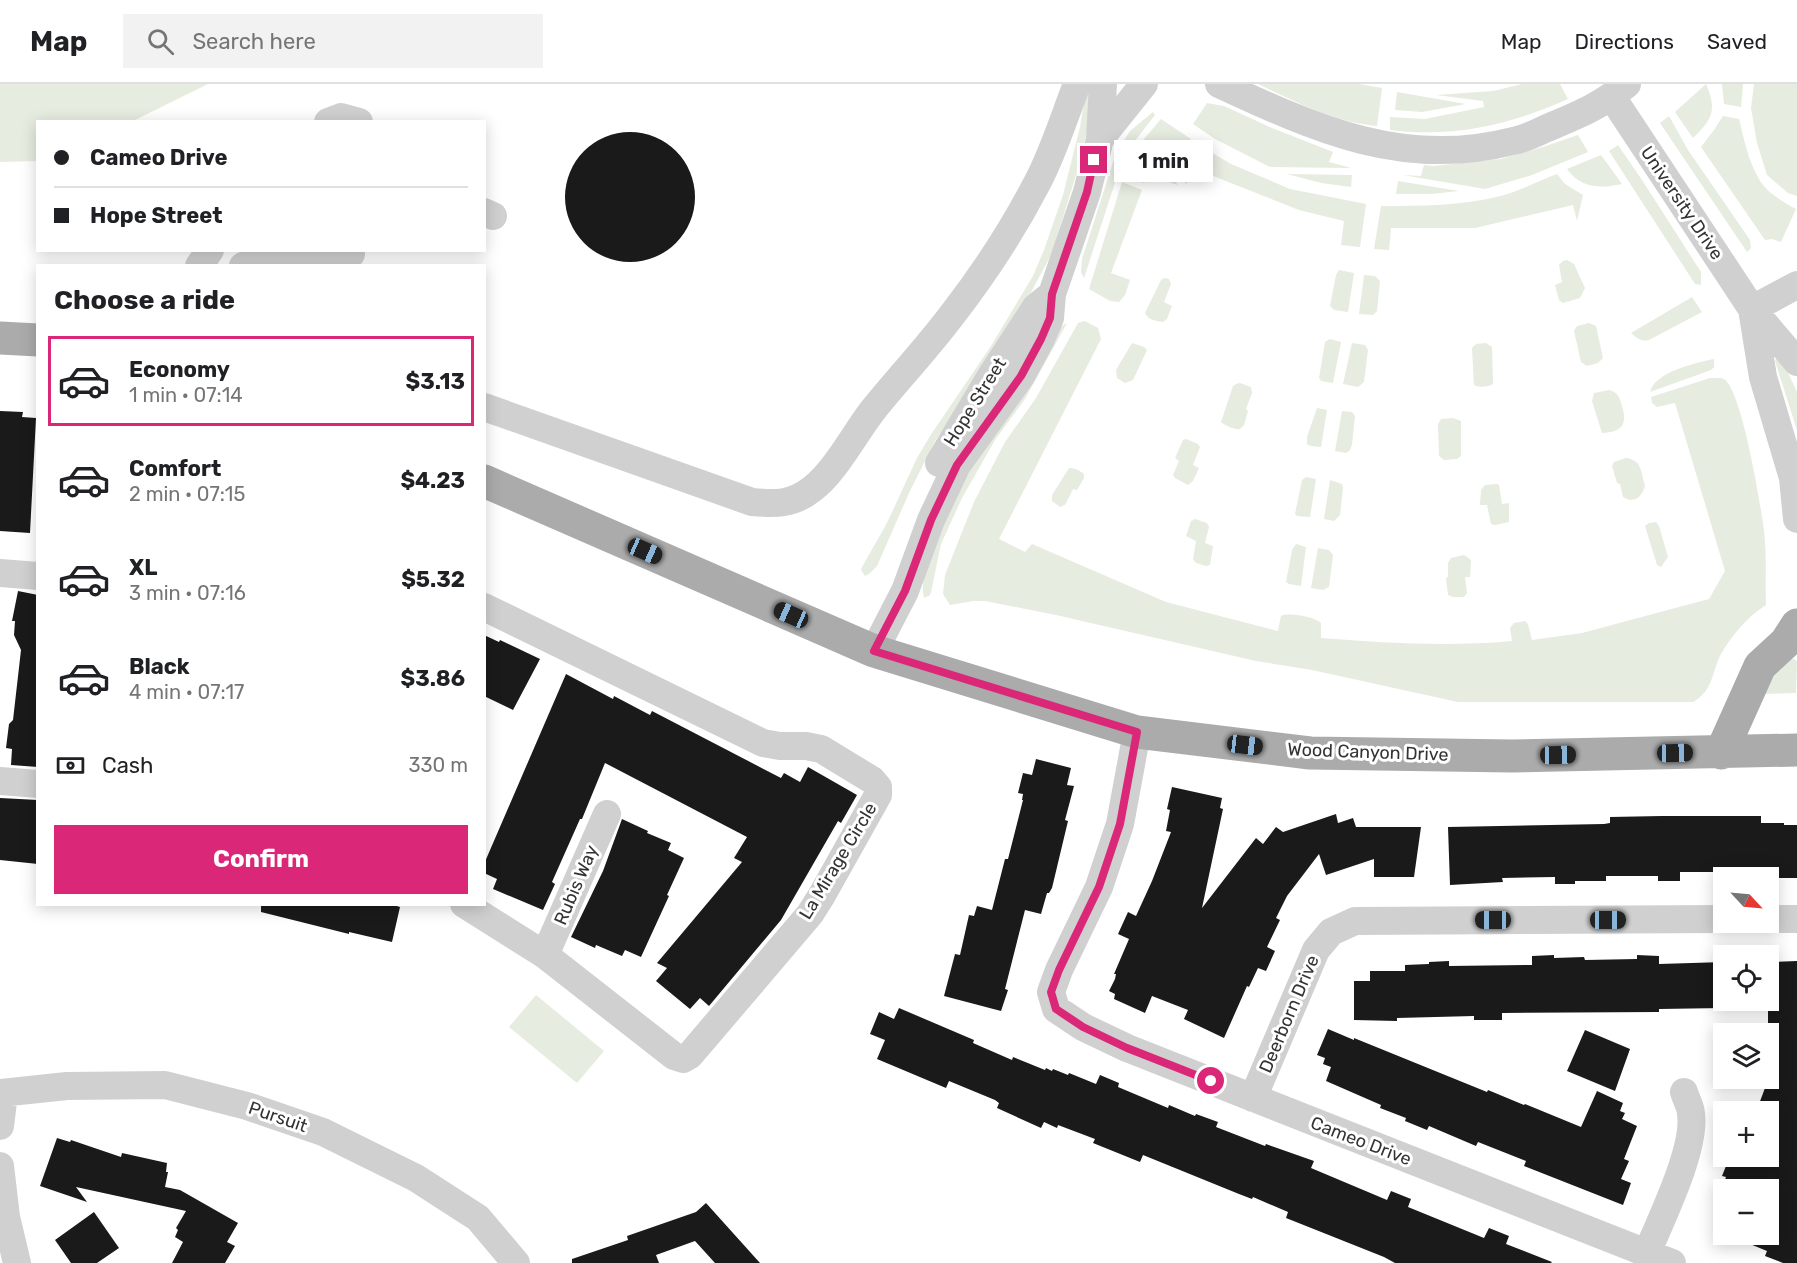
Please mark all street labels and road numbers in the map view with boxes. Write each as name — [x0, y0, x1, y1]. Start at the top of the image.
street label: University Drive — [1636, 142, 1728, 264]
street label: Hope Street — [939, 354, 1011, 450]
street label: Wood Canyon Drive — [1287, 738, 1449, 766]
street label: La Mirage Circle — [794, 799, 882, 923]
street label: Rubis Way — [549, 842, 603, 928]
street label: Deerborn Drive — [1254, 952, 1324, 1076]
street label: Pursuit — [246, 1097, 310, 1137]
street label: Cameo Drive — [1308, 1112, 1414, 1170]

